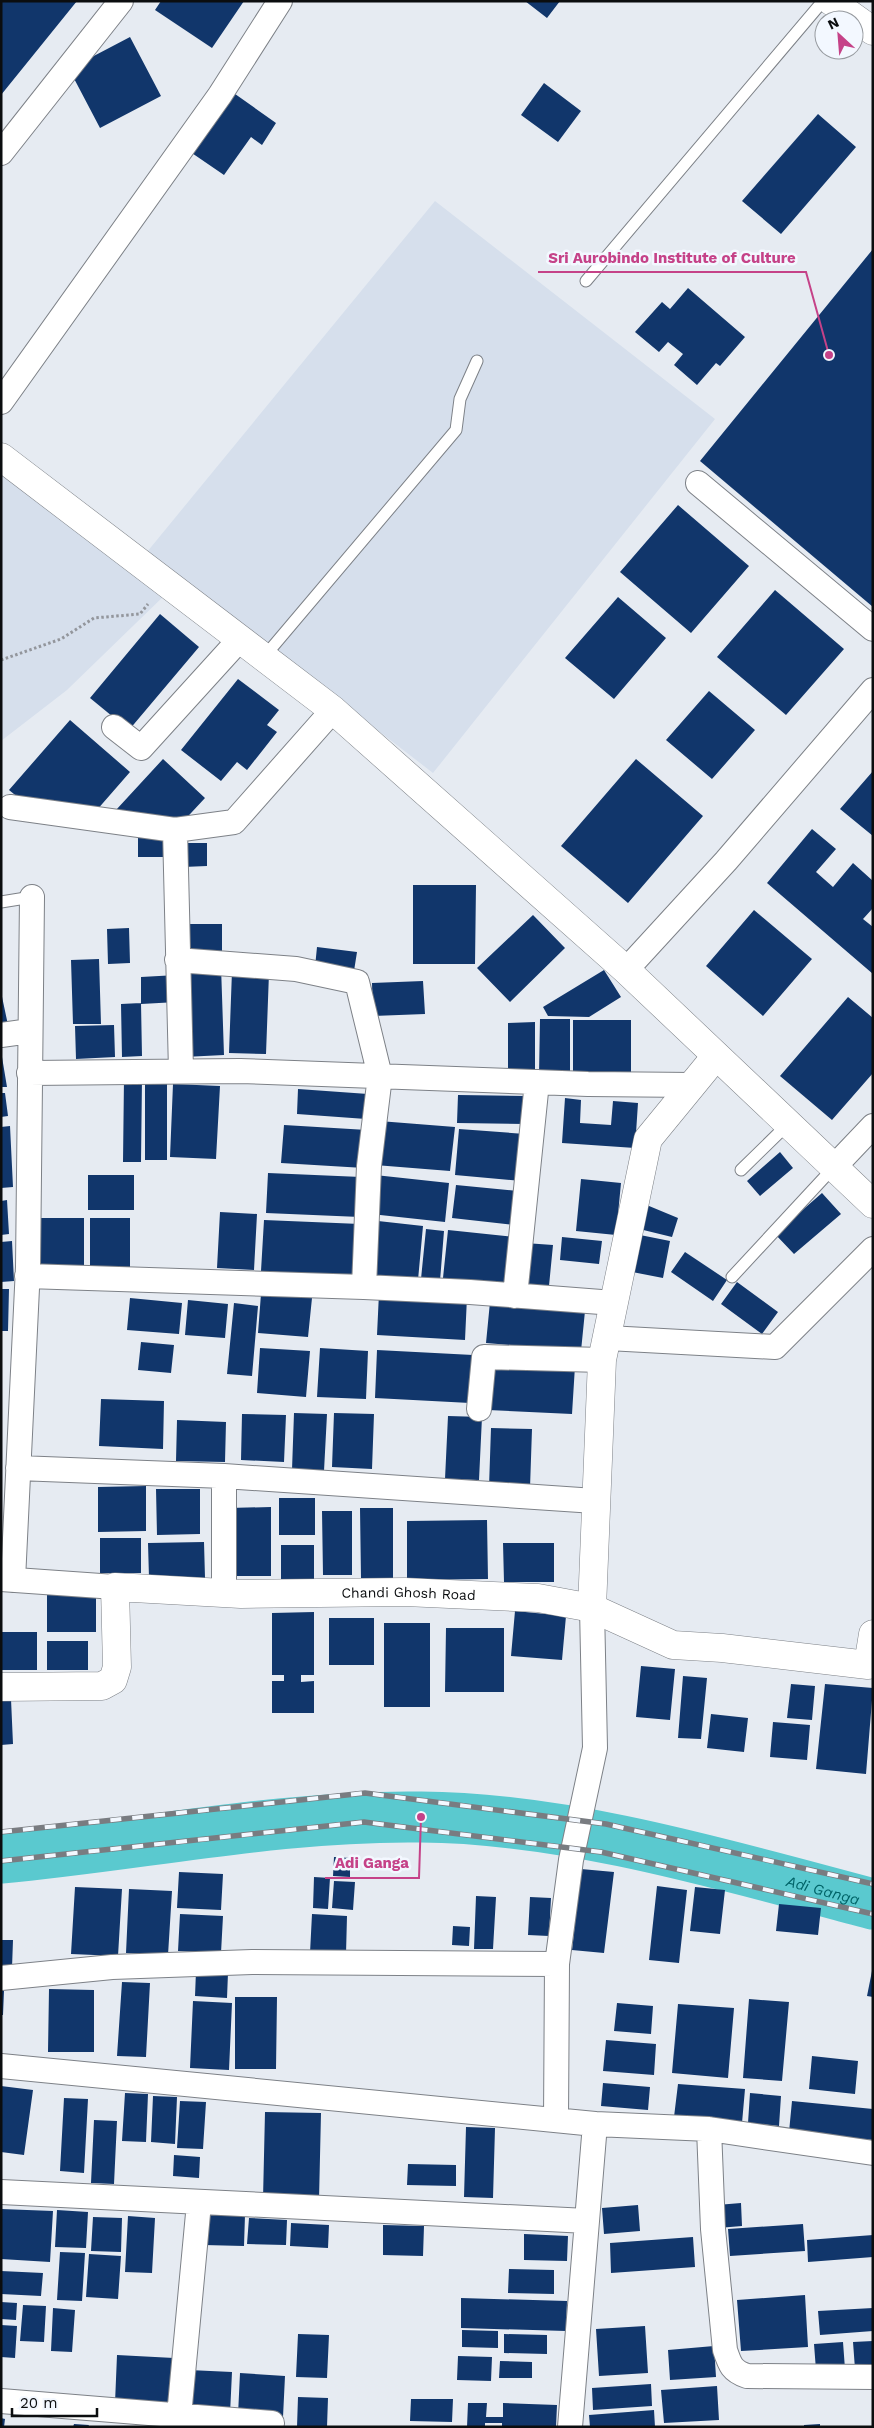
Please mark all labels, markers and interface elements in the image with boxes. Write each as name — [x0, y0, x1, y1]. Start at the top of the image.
north arrow — [814, 10, 864, 60]
text: N — [825, 14, 841, 33]
callout: Sri Aurobindo Institute of Culture — [538, 242, 806, 272]
text: Sri Aurobindo Institute of Culture — [548, 249, 796, 267]
street label: Chandi Ghosh Road — [341, 1584, 476, 1603]
callout: Adi Ganga — [325, 1848, 419, 1878]
text: Adi Ganga — [335, 1854, 409, 1872]
water label: Adi Ganga — [783, 1872, 862, 1909]
scale bar — [12, 2386, 98, 2418]
text: 20 m — [20, 2394, 58, 2412]

